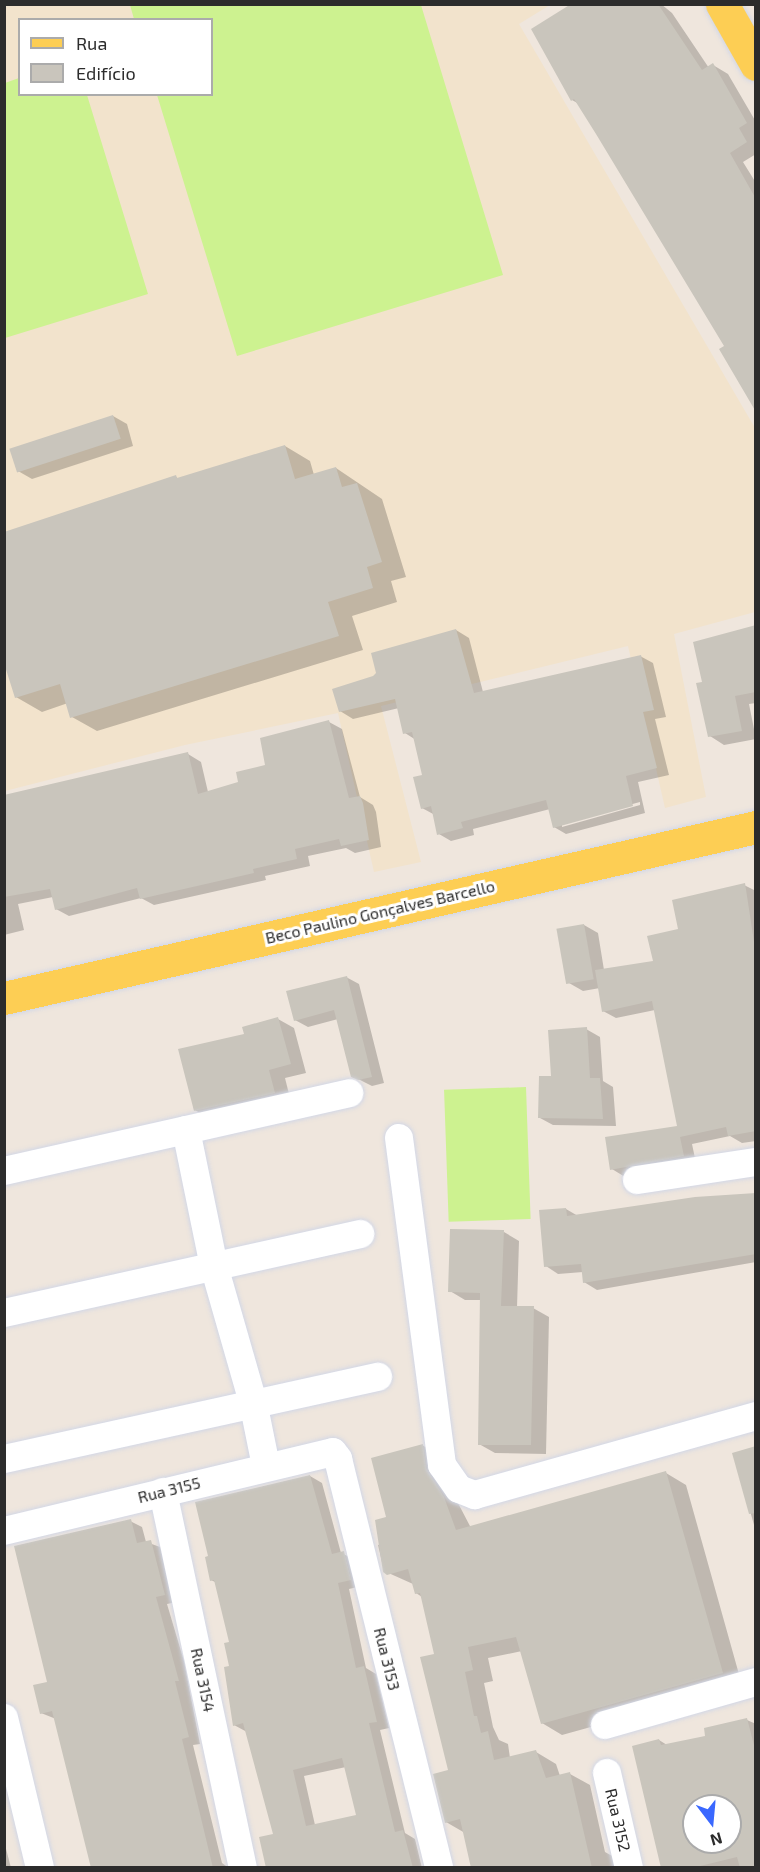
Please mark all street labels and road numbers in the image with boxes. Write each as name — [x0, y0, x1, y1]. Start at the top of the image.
street label: Beco Paulino Gonçalves Barcello — [263, 876, 497, 948]
street label: Rua 3155 — [136, 1473, 202, 1507]
street label: Rua 3153 — [370, 1626, 404, 1692]
street label: Rua 3154 — [187, 1646, 219, 1714]
street label: Rua 3152 — [601, 1787, 635, 1853]

